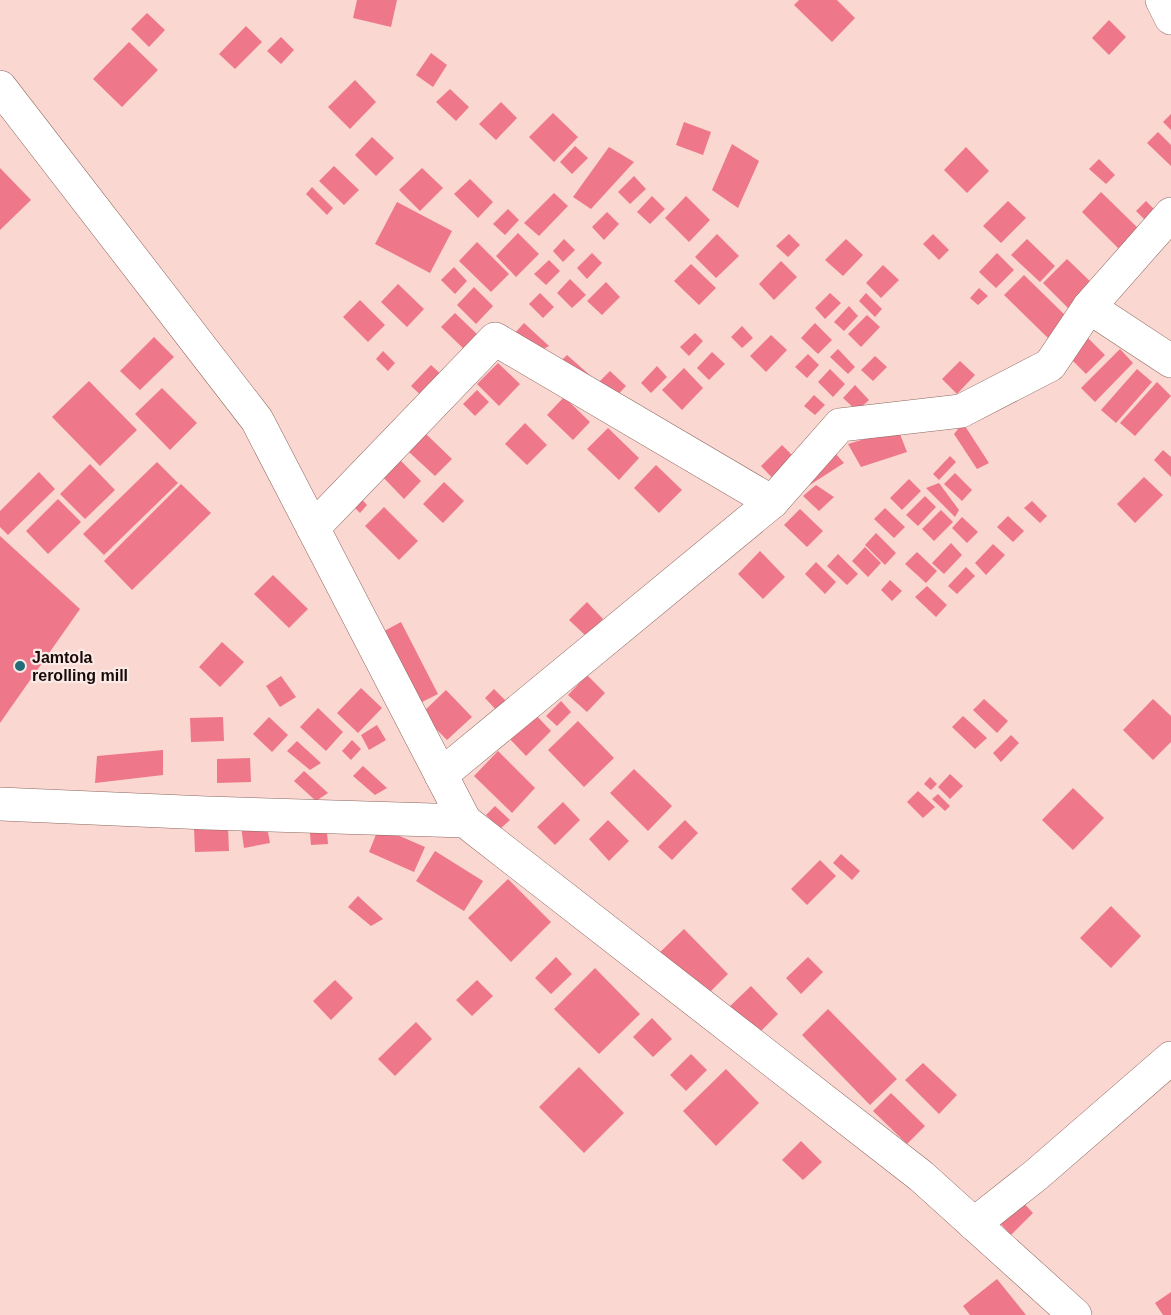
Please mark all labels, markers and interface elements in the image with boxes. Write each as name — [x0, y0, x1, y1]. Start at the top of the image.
place label: Jamtola rerolling mill — [32, 649, 128, 684]
marker: Jamtola rerolling mill — [13, 659, 27, 673]

